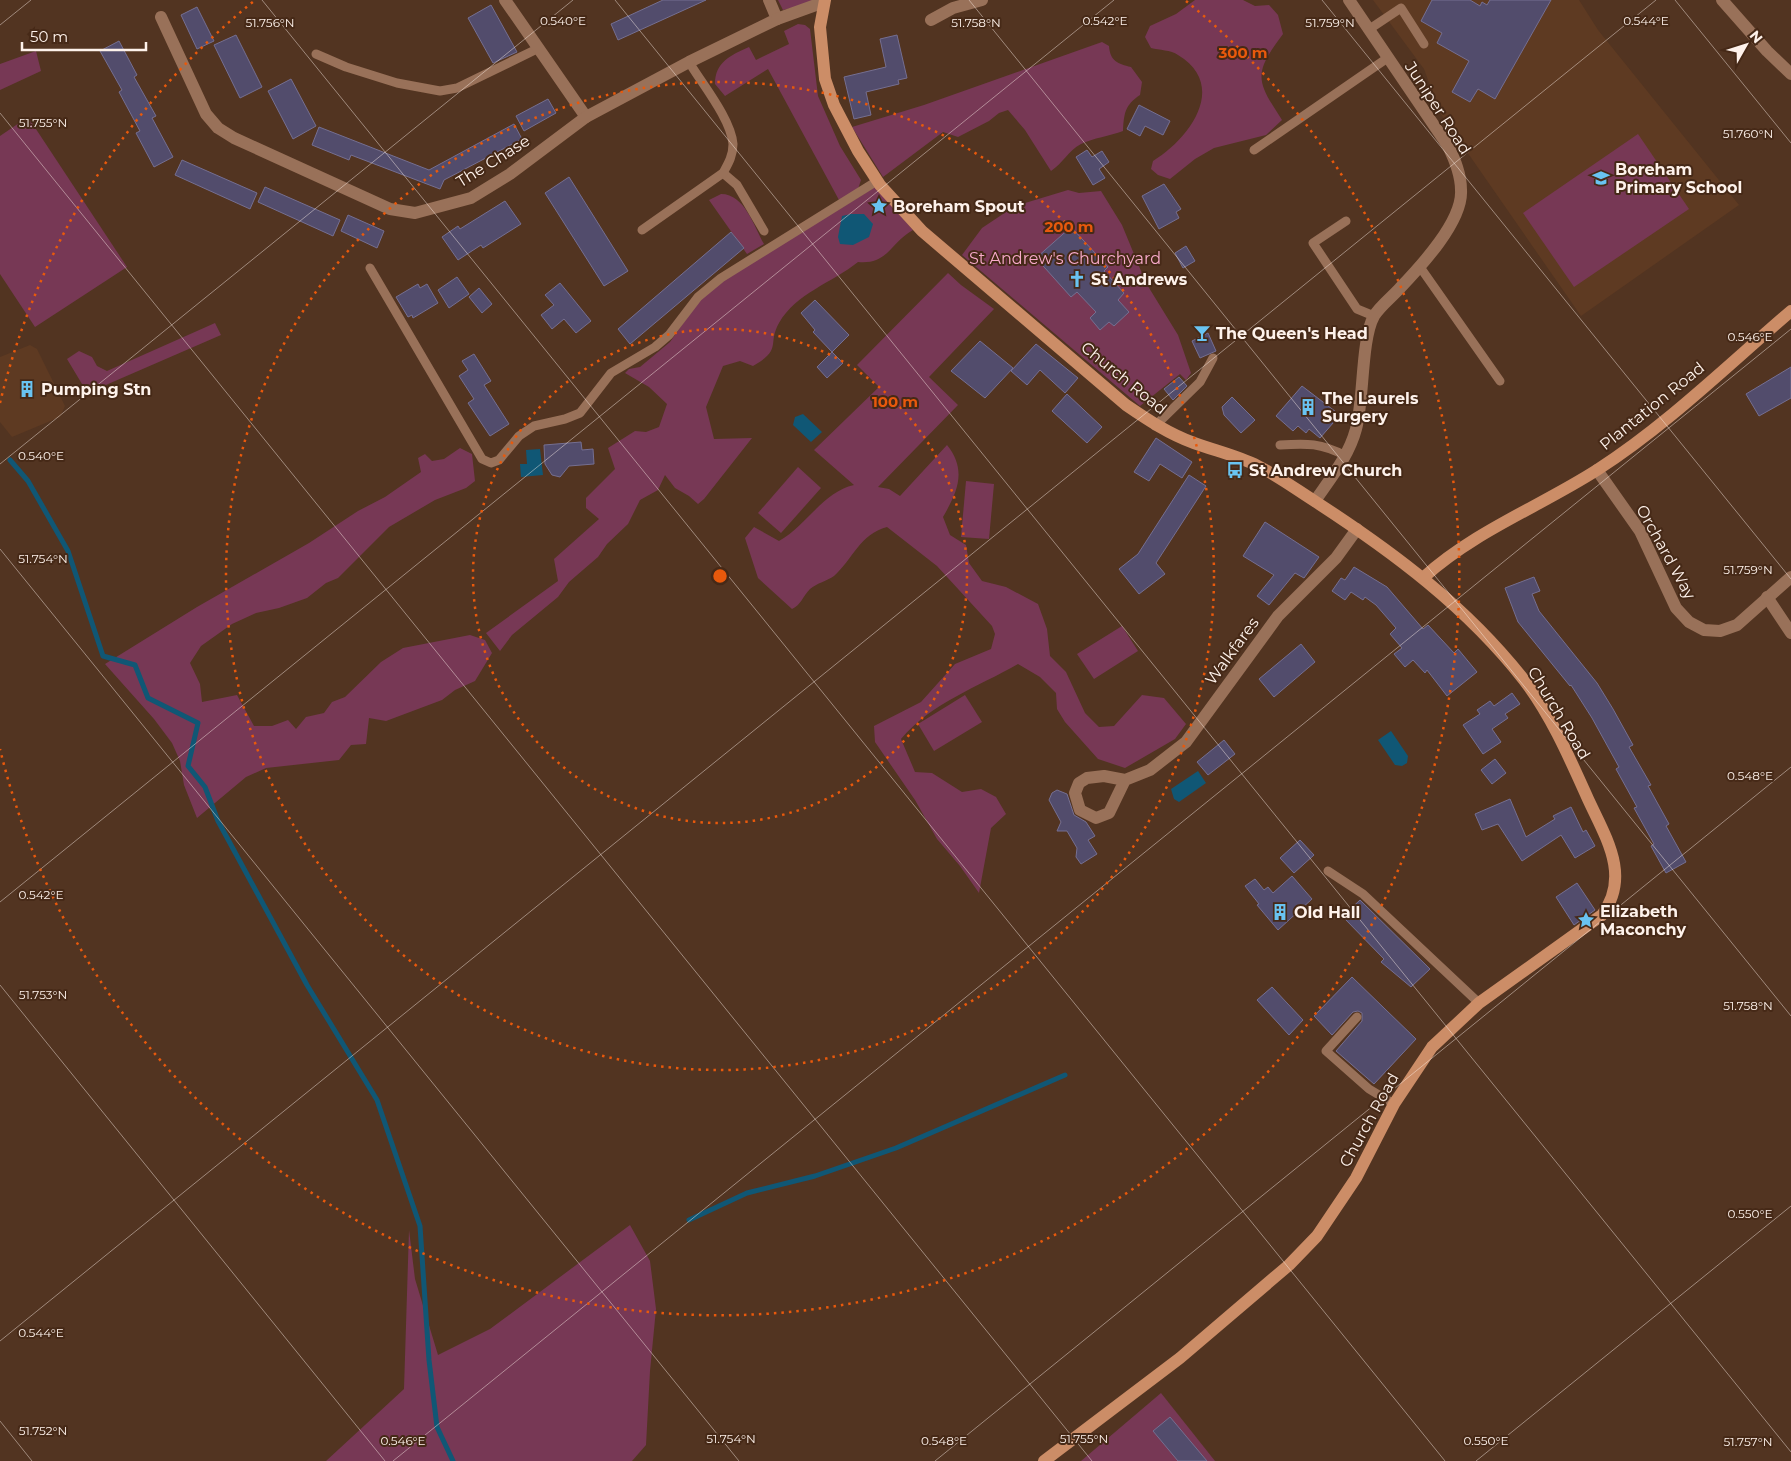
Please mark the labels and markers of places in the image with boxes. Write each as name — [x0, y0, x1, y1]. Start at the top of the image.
place label: Boreham Primary School — [1615, 160, 1742, 197]
school or university icon: Boreham Primary School — [1591, 168, 1611, 188]
place icon: Boreham Spout — [869, 196, 889, 216]
place label: Boreham Spout — [893, 197, 1025, 216]
church icon: St Andrews — [1067, 269, 1087, 289]
place label: St Andrews — [1091, 270, 1188, 289]
bar icon: The Queen's Head — [1192, 323, 1212, 343]
place label: The Queen's Head — [1216, 324, 1368, 343]
building icon: Pumping Stn — [17, 379, 37, 399]
place label: Pumping Stn — [41, 380, 151, 399]
place label: The Laurels Surgery — [1322, 389, 1419, 426]
building icon: The Laurels Surgery — [1298, 397, 1318, 417]
bus stop icon: St Andrew Church — [1225, 460, 1245, 480]
place label: St Andrew Church — [1249, 461, 1402, 480]
centre of rings — [711, 567, 729, 585]
building icon: Old Hall — [1270, 902, 1290, 922]
place label: Elizabeth Maconchy — [1600, 902, 1686, 939]
place label: Old Hall — [1294, 903, 1360, 922]
place icon: Elizabeth Maconchy — [1576, 910, 1596, 930]

